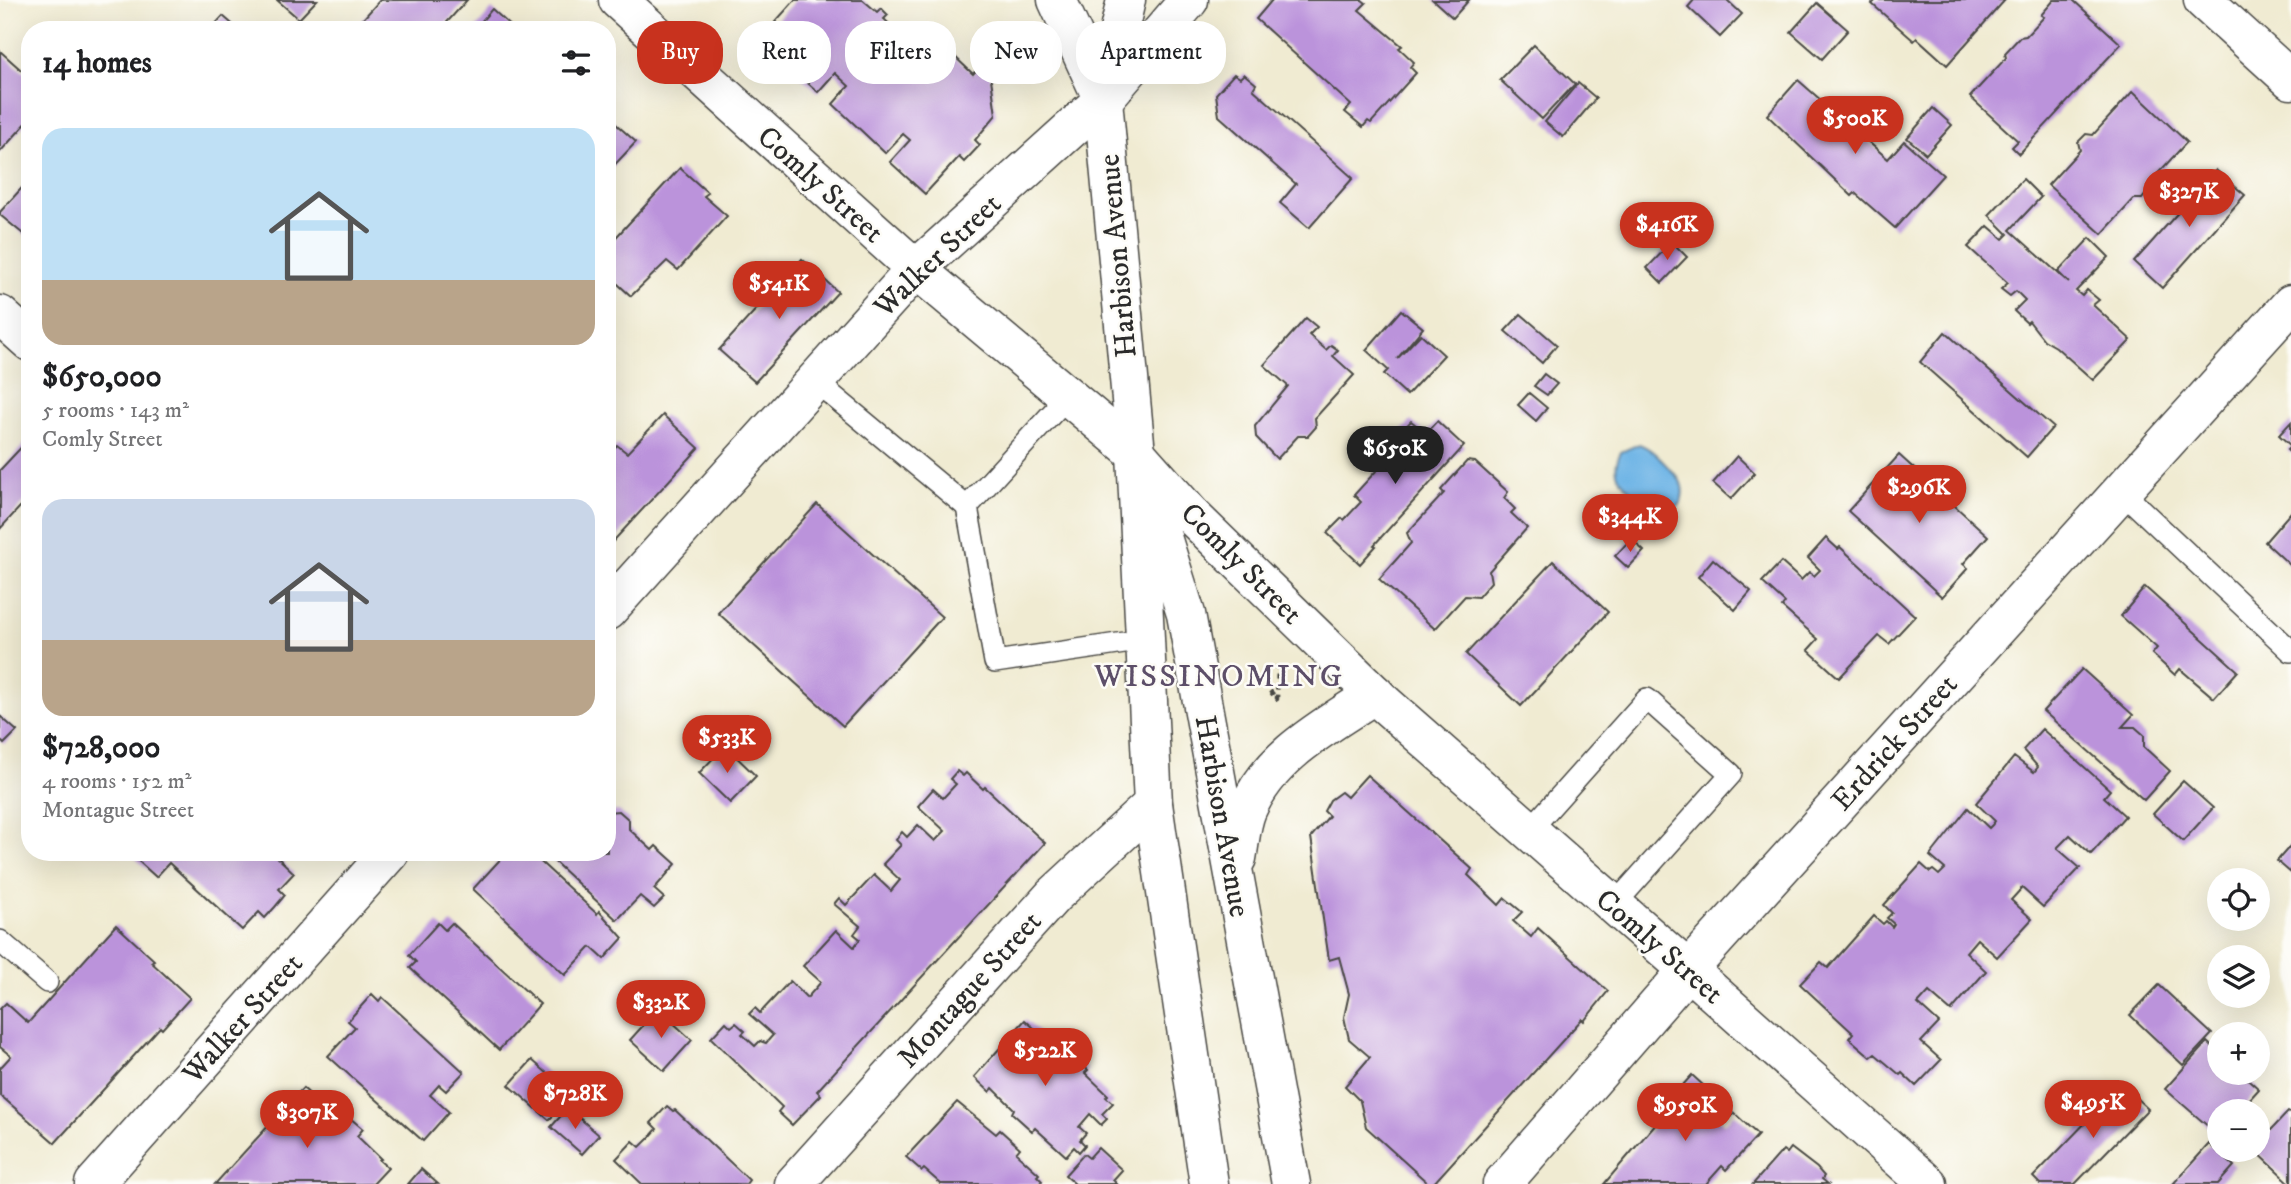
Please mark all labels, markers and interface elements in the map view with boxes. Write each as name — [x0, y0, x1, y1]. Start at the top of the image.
chip: Buy — [637, 21, 723, 84]
chip: Rent — [737, 21, 831, 84]
chip: Filters — [845, 21, 956, 84]
chip: New — [970, 21, 1062, 84]
chip: Apartment — [1076, 21, 1226, 84]
icon: filters — [557, 44, 595, 82]
text: 14 homes — [42, 45, 152, 82]
pin: $500K — [1806, 96, 1904, 156]
text: $500K — [1823, 104, 1887, 133]
street label: Comly Street — [749, 119, 891, 252]
street label: Harbison Avenue — [1091, 153, 1146, 359]
pin: $327K — [2140, 170, 2238, 229]
icon: home — [256, 173, 382, 299]
text: $327K — [2159, 177, 2219, 206]
street label: Walker Street — [866, 186, 1010, 327]
pin: $416K — [1618, 202, 1716, 262]
text: $416K — [1636, 210, 1698, 239]
pin: $541K — [730, 262, 828, 321]
text: $541K — [749, 269, 809, 298]
text: $650,000 — [42, 359, 162, 396]
text: 5 rooms · 143 m² — [42, 396, 189, 425]
text: Comly Street — [42, 425, 163, 454]
pin: $650K — [1346, 426, 1444, 486]
text: $650K — [1363, 434, 1427, 463]
pin: $296K — [1870, 466, 1968, 525]
text: $296K — [1887, 473, 1951, 502]
pin: $344K — [1581, 494, 1679, 554]
street label: Comly Street — [1172, 495, 1310, 633]
text: $344K — [1598, 502, 1662, 531]
icon: home — [256, 544, 382, 670]
district label: WISSINOMING — [1093, 657, 1344, 697]
street label: Erdrick Street — [1824, 667, 1966, 819]
street label: Harbison Avenue — [1186, 713, 1257, 920]
pin: $533K — [678, 716, 776, 775]
text: $533K — [698, 723, 756, 752]
text: $728,000 — [42, 730, 160, 767]
text: 4 rooms · 152 m² — [42, 767, 191, 796]
text: Montague Street — [42, 796, 194, 825]
map controls — [2207, 868, 2270, 1162]
button: locate — [2207, 868, 2270, 931]
street label: Comly Street — [1587, 882, 1731, 1013]
street label: Montague Street — [890, 904, 1050, 1076]
button: layers — [2207, 945, 2270, 1008]
street label: Walker Street — [174, 946, 311, 1093]
pin: $332K — [612, 981, 710, 1040]
text: $332K — [632, 988, 690, 1017]
button: + — [2207, 1022, 2270, 1085]
pin: $522K — [996, 1028, 1094, 1088]
text: $522K — [1014, 1036, 1076, 1065]
pin: $728K — [526, 1072, 624, 1131]
text: $728K — [543, 1079, 607, 1108]
pin: $495K — [2044, 1080, 2142, 1140]
pin: $950K — [1636, 1084, 1734, 1143]
text: $495K — [2061, 1088, 2125, 1117]
pin: $307K — [258, 1090, 356, 1150]
text: $950K — [1653, 1091, 1717, 1120]
text: $307K — [276, 1098, 338, 1127]
button: − — [2207, 1099, 2270, 1162]

